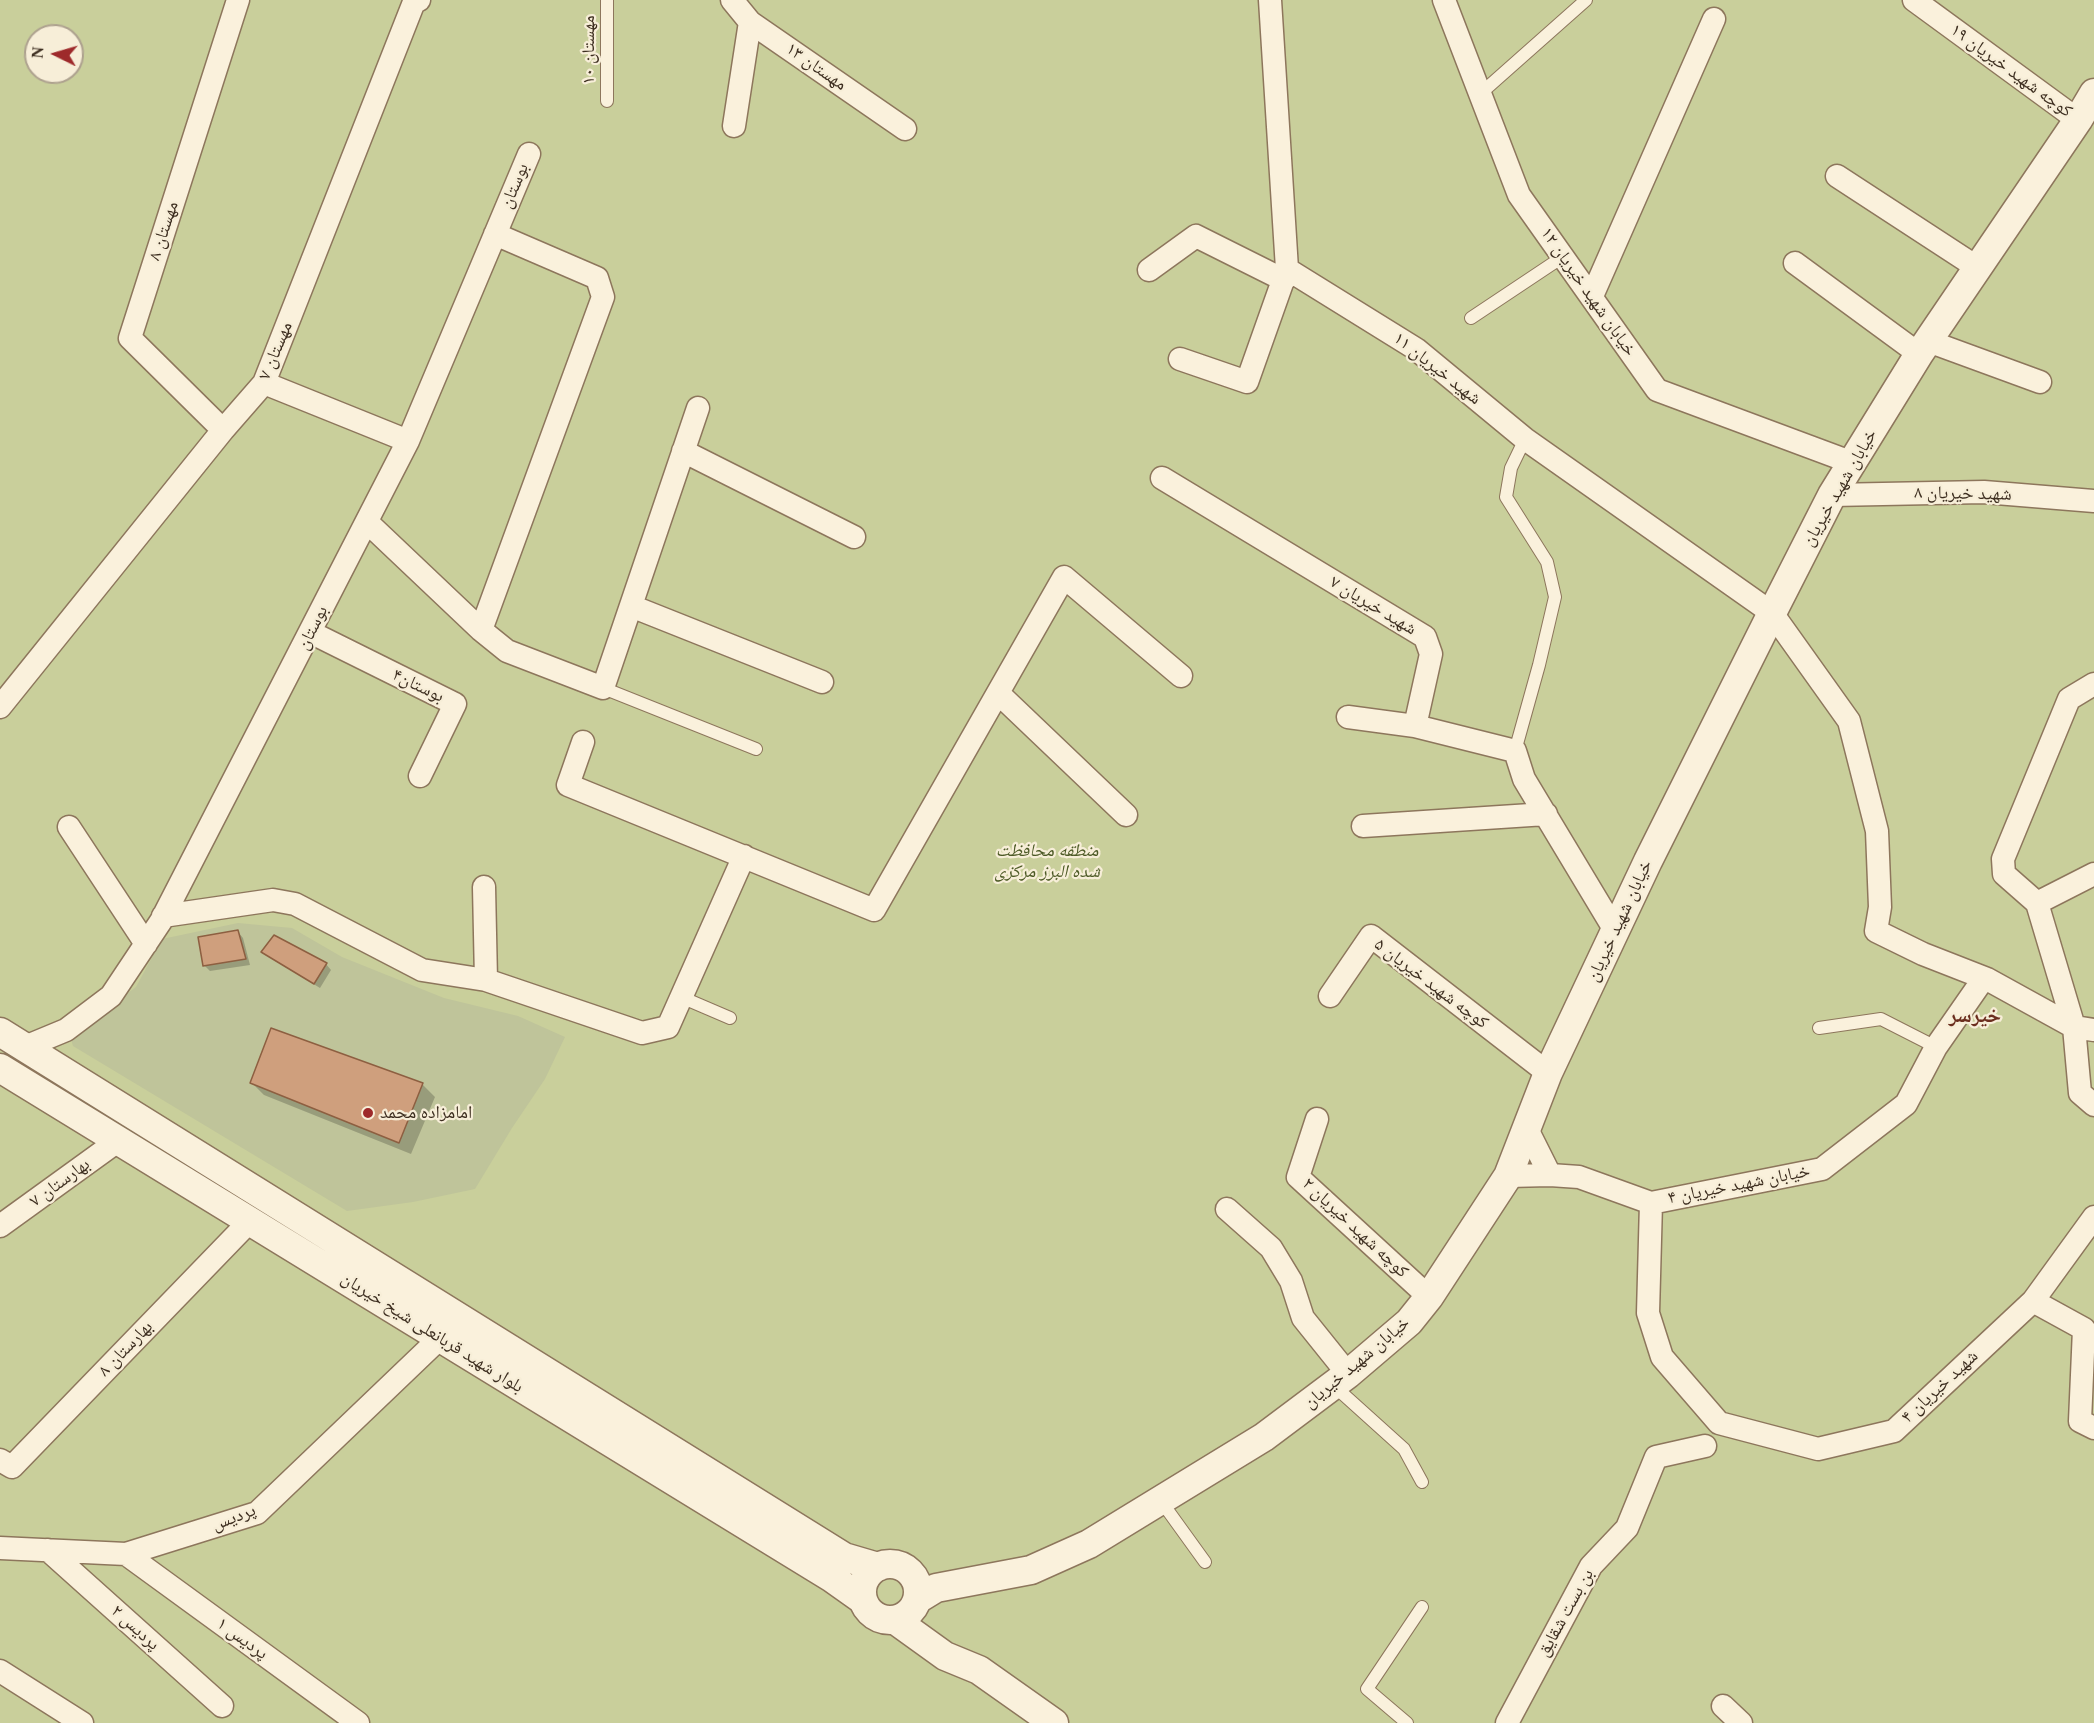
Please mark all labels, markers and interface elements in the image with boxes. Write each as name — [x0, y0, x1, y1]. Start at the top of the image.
street label: مهستان ۱۰ — [578, 15, 600, 85]
street label: کوچه شهید خیریان ۱۹ — [1946, 20, 2076, 122]
north arrow — [24, 24, 84, 84]
street label: مهستان ۱۳ — [781, 38, 851, 96]
text: N — [29, 46, 47, 59]
street label: بوستان — [496, 160, 534, 212]
street label: مهستان ۸ — [144, 199, 184, 263]
street label: خیابان شهید خیریان ۱۲ — [1535, 223, 1641, 361]
street label: مهستان ۷ — [254, 319, 298, 383]
street label: شهید خیریان ۱۱ — [1389, 328, 1485, 410]
street label: خیابان شهید خیریان — [1798, 426, 1882, 550]
street label: شهید خیریان ۸ — [1914, 482, 2012, 506]
street label: شهید خیریان ۷ — [1326, 572, 1420, 640]
street label: بوستان — [293, 602, 333, 654]
street label: بوستان۴ — [389, 664, 447, 708]
park label: منطقه محافظت شده البرز مرکزی — [994, 840, 1100, 882]
street label: خیابان شهید خیریان — [1582, 857, 1658, 985]
street label: کوچه شهید خیریان ۵ — [1370, 934, 1492, 1034]
district label: خیرسر — [1949, 1004, 2001, 1030]
place label: امامزاده محمد — [380, 1102, 472, 1124]
marker: امامزاده محمد — [361, 1106, 375, 1120]
street label: بهارستان ۷ — [26, 1154, 94, 1212]
street label: خیابان شهید خیریان ۴ — [1666, 1161, 1812, 1209]
street label: کوچه شهید خیریان ۲ — [1297, 1173, 1413, 1283]
street label: بلوار شهید قربانعلی شیخ خیریان — [337, 1268, 527, 1398]
street label: خیابان شهید خیریان — [1300, 1312, 1414, 1414]
street label: بهارستان ۸ — [94, 1317, 158, 1381]
street label: شهید خیریان ۴ — [1897, 1346, 1983, 1428]
street label: پردیس — [209, 1500, 259, 1536]
street label: بن بست شقایق — [1533, 1565, 1599, 1661]
street label: پردیس ۲ — [106, 1601, 164, 1655]
street label: پردیس ۱ — [212, 1613, 272, 1665]

